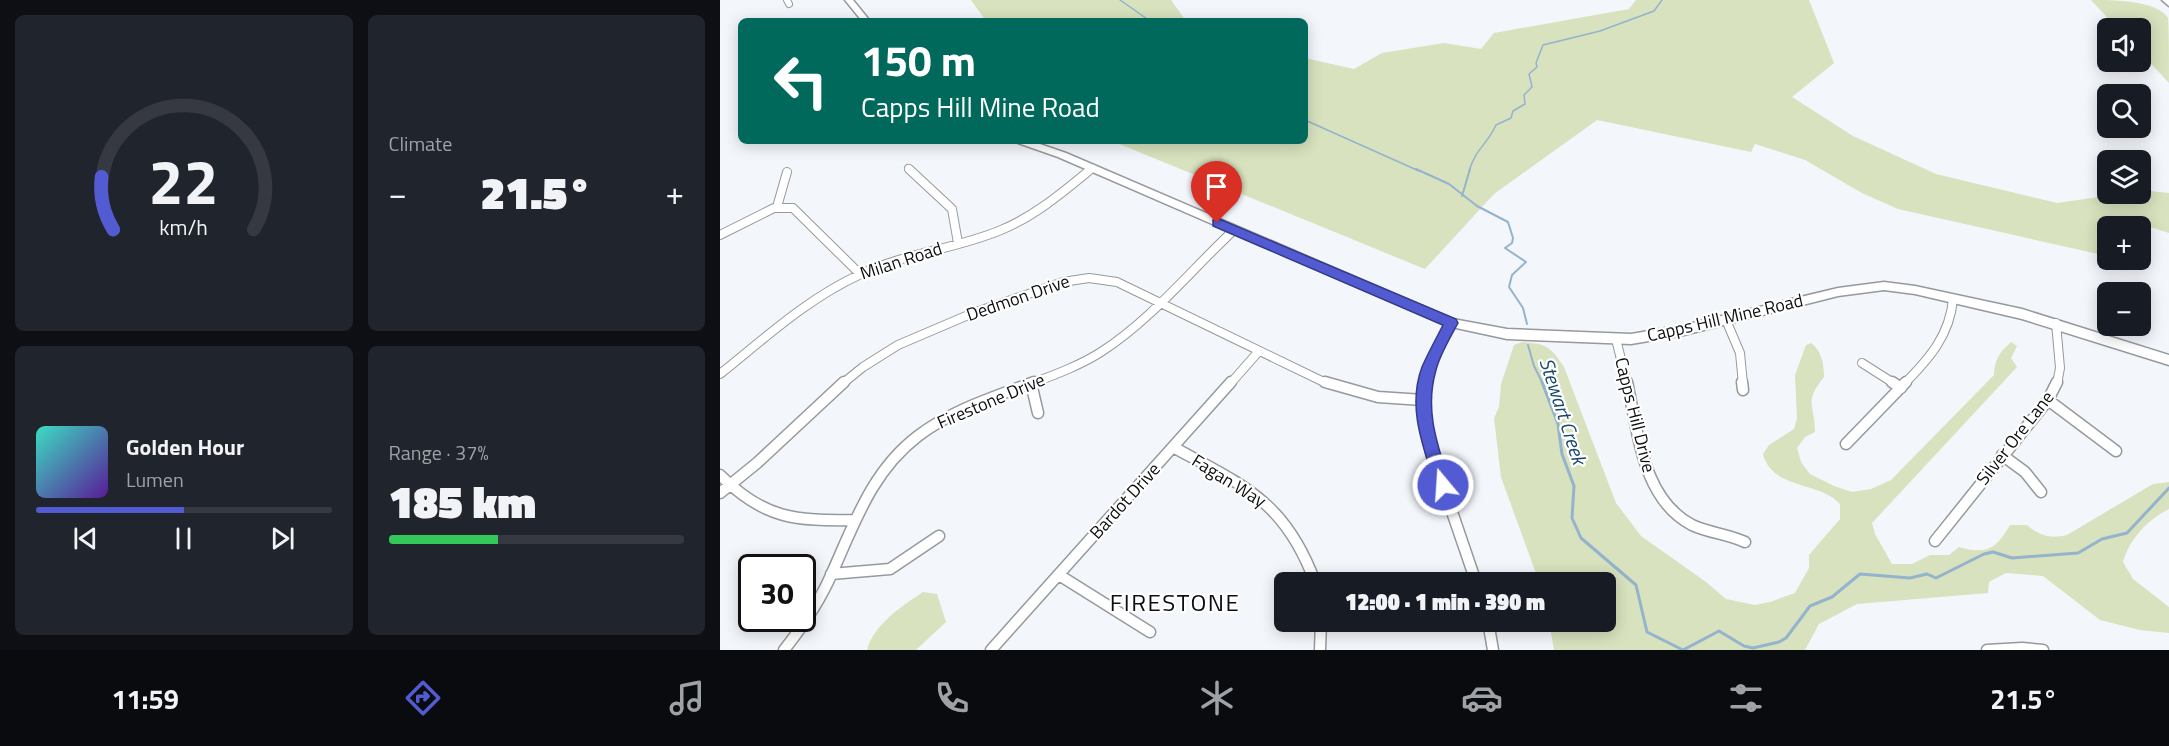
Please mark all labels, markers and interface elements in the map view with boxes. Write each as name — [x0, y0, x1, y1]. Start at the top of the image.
map controls — [2097, 18, 2151, 336]
button: sound — [2097, 18, 2151, 72]
text: 150 m — [861, 28, 976, 92]
icon: left — [762, 42, 840, 120]
button: search — [2097, 84, 2151, 138]
text: Capps Hill Mine Road — [861, 86, 1100, 127]
text: Climate — [389, 128, 452, 159]
text: 22 — [149, 133, 219, 228]
button: layers — [2097, 150, 2151, 204]
text: 21.5° — [480, 158, 592, 226]
pin — [1191, 161, 1242, 223]
text: − — [389, 168, 407, 218]
text: + — [666, 168, 684, 218]
icon: arrive — [1200, 170, 1233, 203]
text: km/h — [159, 211, 208, 243]
button: + — [2097, 216, 2151, 270]
street label: Milan Road — [856, 235, 945, 286]
street label: Dedmon Drive — [962, 267, 1073, 328]
button: − — [2097, 282, 2151, 336]
street label: Capps Hill Mine Road — [1644, 286, 1806, 349]
water label: Stewart Creek — [1532, 354, 1596, 470]
street label: Capps Hill Drive — [1608, 354, 1663, 475]
street label: Firestone Drive — [933, 366, 1049, 435]
street label: Silver Ore Lane — [1969, 385, 2060, 491]
text: Golden Hour — [126, 430, 244, 464]
text: Range · 37% — [389, 437, 489, 468]
street label: Fagan Way — [1187, 447, 1272, 514]
position arrow — [1411, 453, 1475, 517]
street label: Bardot Drive — [1083, 456, 1166, 545]
text: Lumen — [126, 464, 184, 495]
text: 185 km — [389, 467, 536, 535]
icon: previous — [69, 522, 102, 555]
icon: pause — [167, 522, 200, 555]
icon: next — [266, 522, 299, 555]
speed limit sign: 30 — [738, 554, 816, 632]
district label: FIRESTONE — [1110, 584, 1240, 620]
text: 12:00 · 1 min · 390 m — [1345, 585, 1545, 619]
icon: directions — [402, 677, 444, 719]
icon: music — [666, 677, 708, 719]
icon: phone — [931, 677, 973, 719]
icon: climate — [1196, 677, 1238, 719]
icon: car — [1461, 677, 1503, 719]
icon: filters — [1725, 677, 1767, 719]
text: 11:59 — [111, 678, 179, 719]
text: 21.5° — [1990, 678, 2058, 719]

